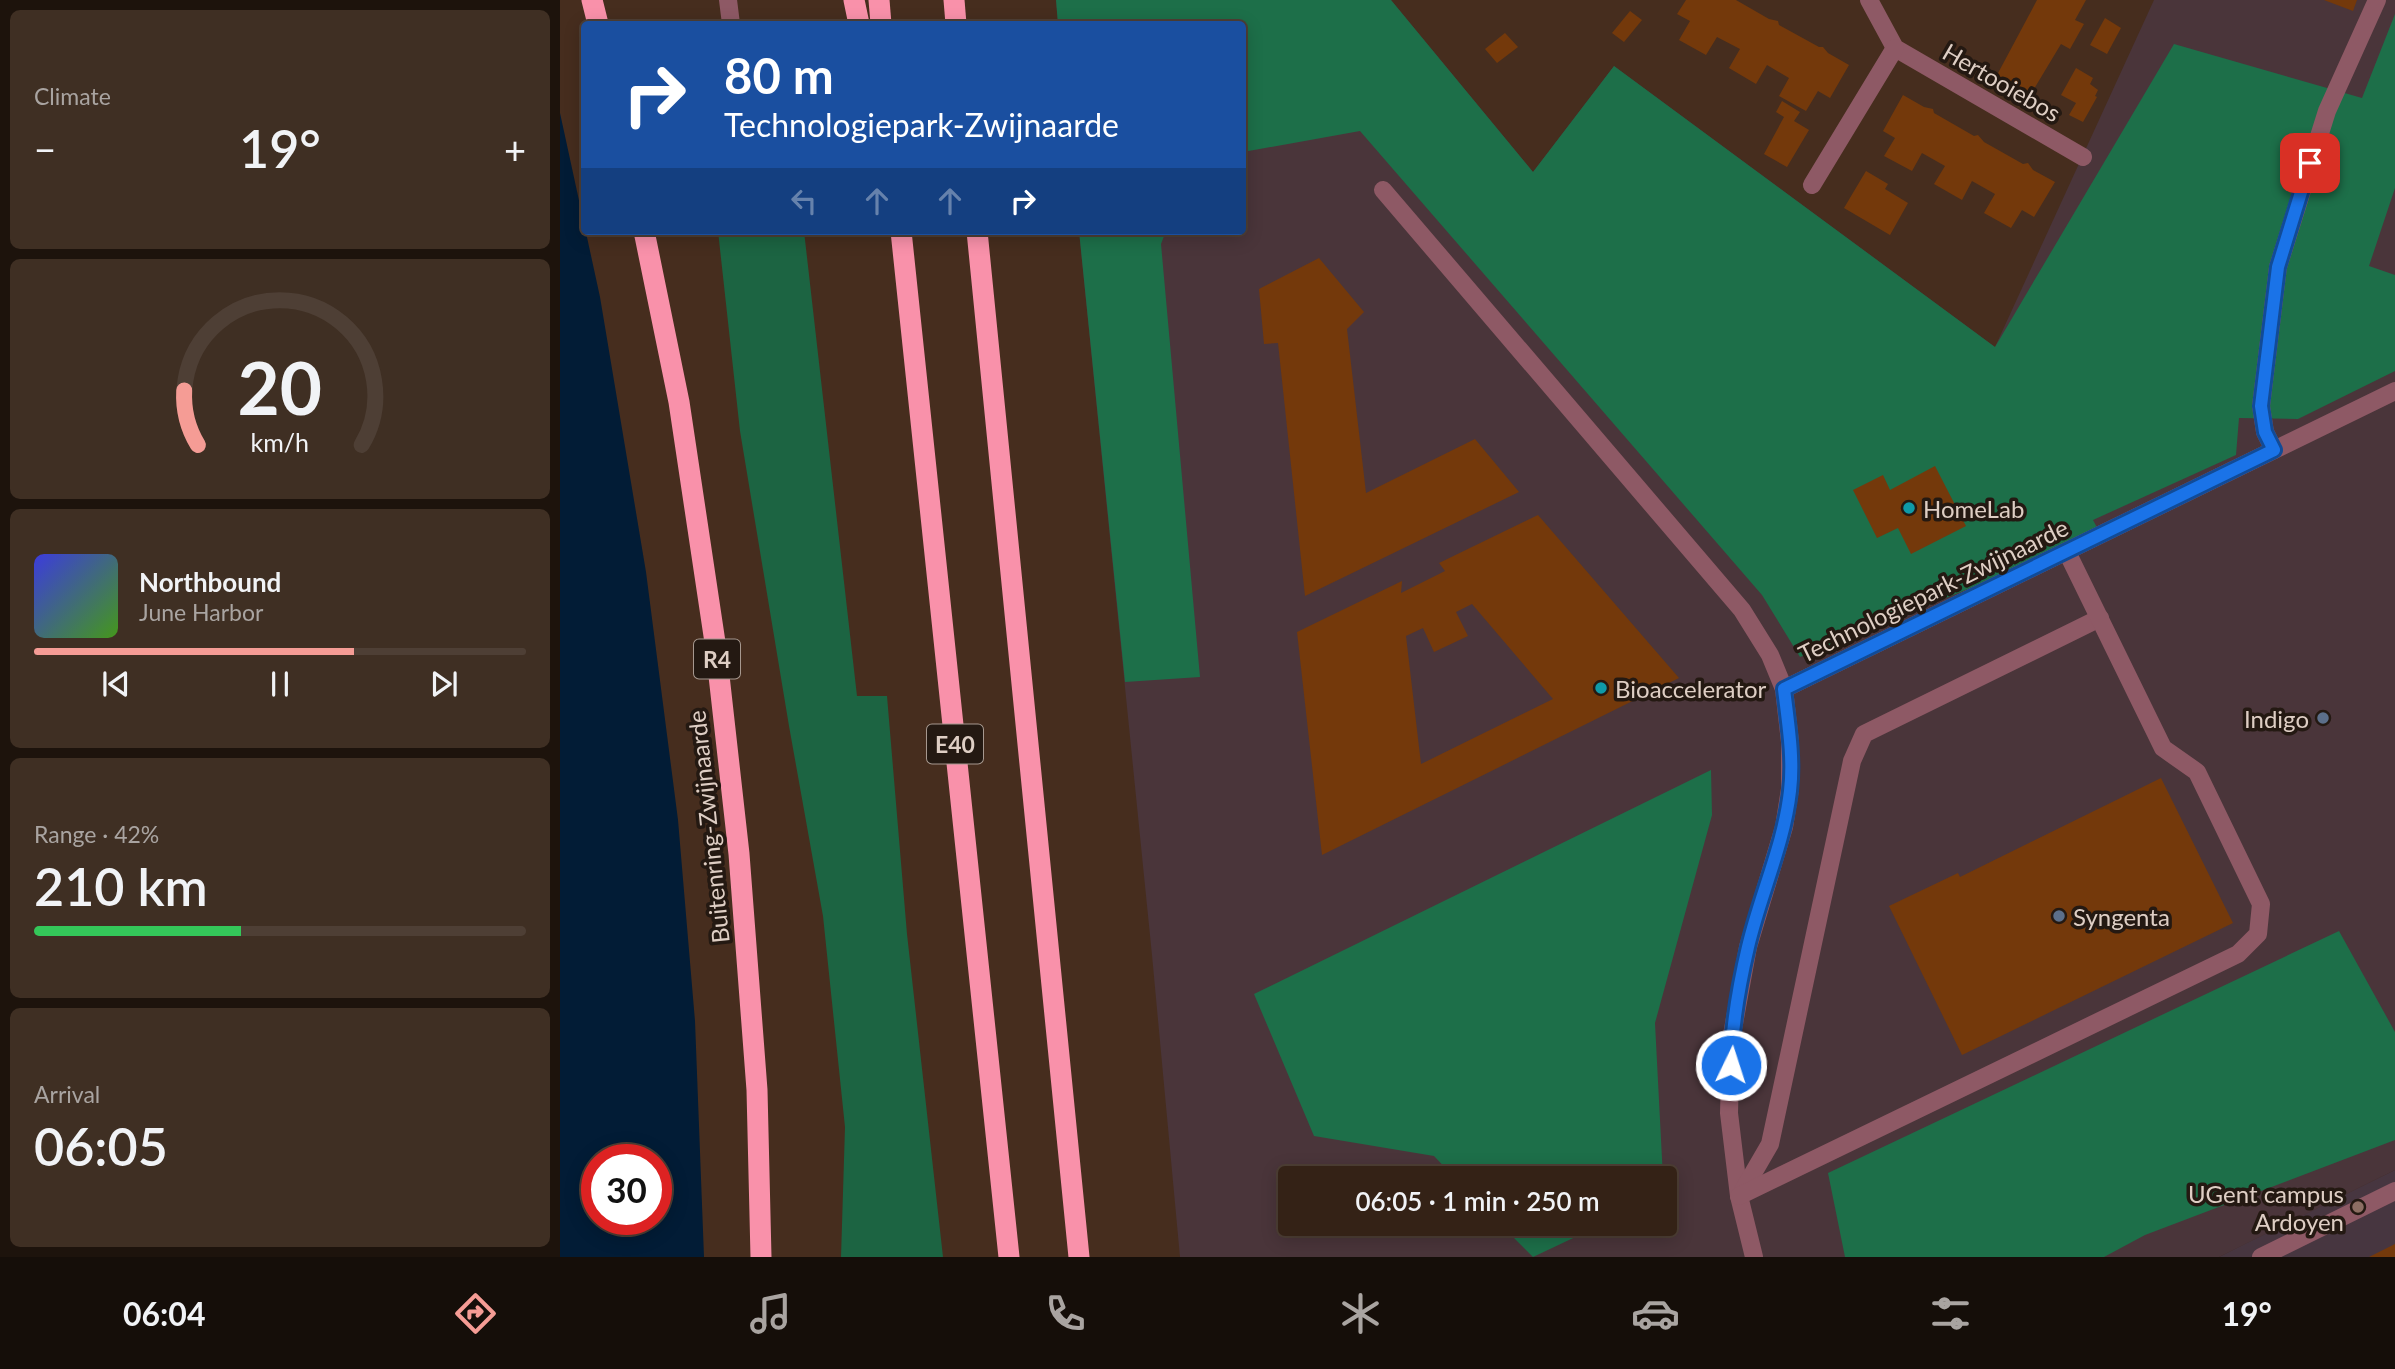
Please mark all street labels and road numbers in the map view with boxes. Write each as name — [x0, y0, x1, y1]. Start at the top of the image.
street label: Hertooiebos — [1938, 37, 2066, 127]
street label: Technologiepark-Zwijnaarde — [1794, 512, 2072, 668]
road number: R4 — [694, 639, 740, 678]
street label: Buitenring-Zwijnaarde — [681, 709, 735, 945]
road number: E40 — [927, 724, 983, 764]

